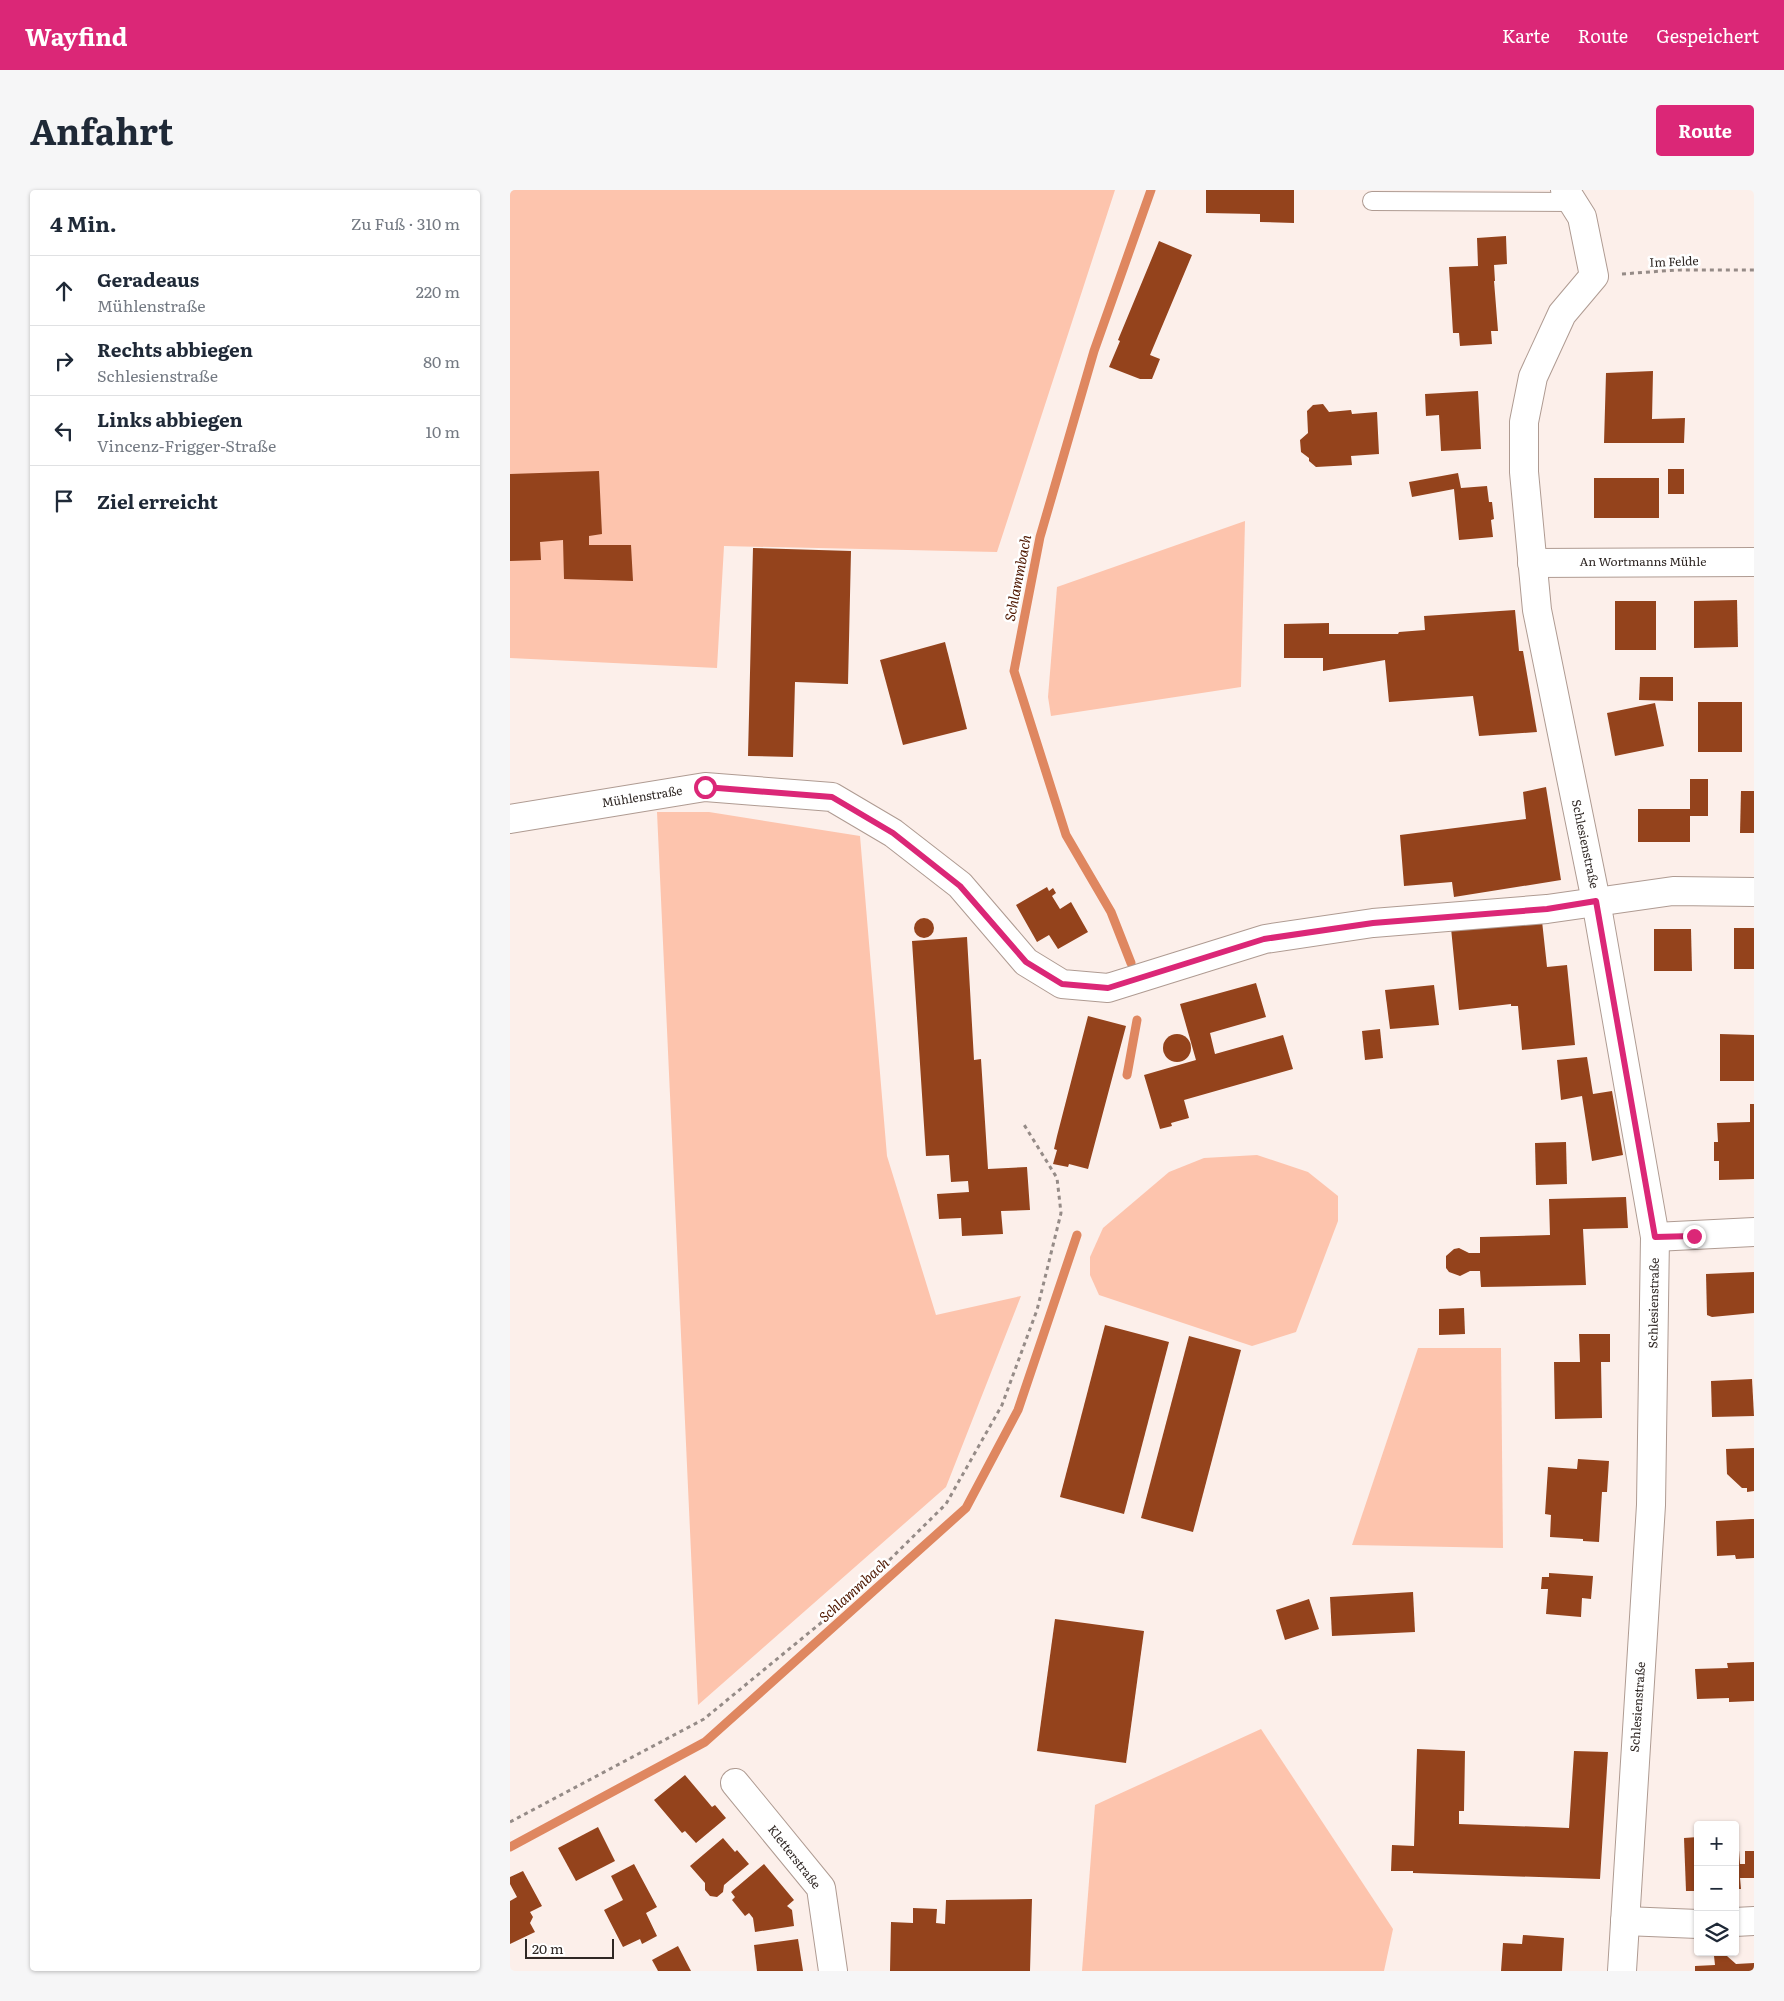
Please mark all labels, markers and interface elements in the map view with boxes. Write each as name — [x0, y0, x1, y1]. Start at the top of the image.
text: Wayfind — [25, 18, 128, 53]
text: Karte — [1502, 22, 1550, 49]
text: Route — [1578, 22, 1628, 49]
text: Gespeichert — [1656, 22, 1759, 49]
text: Anfahrt — [30, 104, 173, 156]
button: Route — [1656, 105, 1754, 156]
text: 4 Min. — [50, 207, 117, 238]
text: Zu Fuß · 310 m — [351, 211, 460, 235]
street label: Im Felde — [1649, 251, 1699, 271]
text: Geradeaus — [97, 265, 199, 293]
icon: ahead — [50, 277, 78, 305]
text: 220 m — [416, 279, 460, 303]
text: Mühlenstraße — [97, 293, 206, 317]
text: Rechts abbiegen — [97, 335, 253, 363]
icon: right — [50, 347, 78, 375]
text: 80 m — [423, 349, 460, 373]
text: Schlesienstraße — [97, 363, 218, 387]
text: Links abbiegen — [97, 405, 243, 433]
icon: left — [50, 417, 78, 445]
text: 10 m — [426, 419, 460, 443]
text: Vincenz-Frigger-Straße — [97, 433, 276, 457]
icon: arrive — [50, 487, 78, 515]
text: Ziel erreicht — [97, 487, 218, 515]
water label: Schlammbach — [999, 532, 1035, 623]
street label: An Wortmanns Mühle — [1580, 552, 1706, 570]
route start — [694, 776, 717, 799]
street label: Mühlenstraße — [600, 781, 683, 811]
street label: Schlesienstraße — [1568, 798, 1604, 890]
route end — [1683, 1225, 1706, 1248]
street label: Schlesienstraße — [1643, 1257, 1663, 1348]
water label: Schlammbach — [814, 1552, 893, 1626]
street label: Schlesienstraße — [1625, 1661, 1649, 1753]
street label: Kletterstraße — [764, 1821, 826, 1892]
map controls — [1694, 1821, 1739, 1956]
button: + — [1694, 1821, 1739, 1866]
button: − — [1694, 1866, 1739, 1911]
button: layers — [1694, 1911, 1739, 1956]
scale bar — [525, 1936, 614, 1959]
text: 20 m — [532, 1938, 564, 1958]

